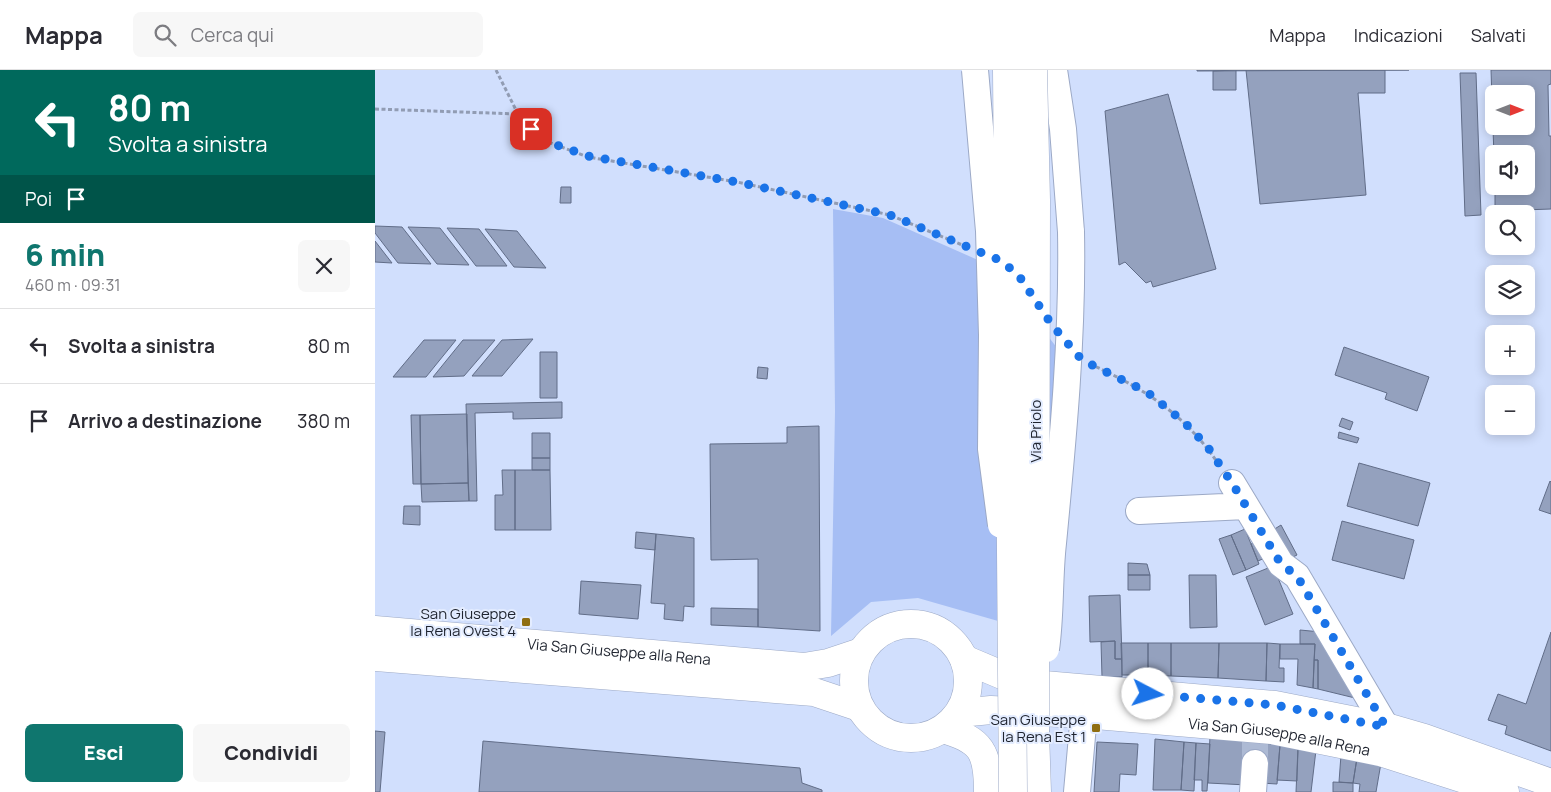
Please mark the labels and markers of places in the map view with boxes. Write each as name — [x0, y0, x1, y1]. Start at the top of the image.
pin — [510, 108, 552, 150]
place label: San Giuseppe la Rena Ovest 4 — [410, 603, 516, 641]
marker: San Giuseppe la Rena Ovest 4 — [520, 616, 532, 628]
place label: San Giuseppe la Rena Est 1 — [991, 709, 1086, 747]
marker: San Giuseppe la Rena Est 1 — [1090, 722, 1102, 734]

